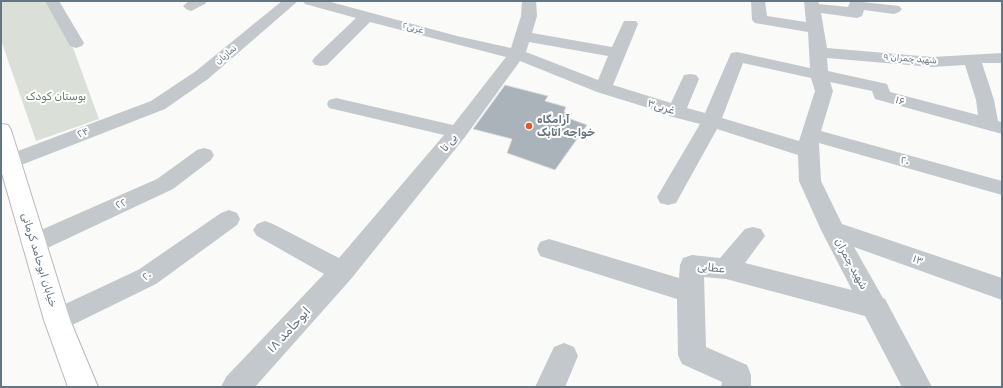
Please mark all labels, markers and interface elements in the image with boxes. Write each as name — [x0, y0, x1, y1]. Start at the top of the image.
street label: غربی۲ — [401, 20, 425, 36]
street label: نمازیان — [213, 43, 239, 67]
street label: شهید چمران ۹ — [883, 52, 937, 66]
park label: بوستان کودک — [26, 90, 86, 104]
street label: ۱۶ — [894, 93, 906, 109]
street label: غربی۳ — [646, 96, 676, 118]
place label: آرامگاه خواجه اتابک — [537, 113, 595, 139]
marker: آرامگاه خواجه اتابک — [524, 121, 534, 131]
street label: ۲۴ — [75, 125, 91, 141]
street label: بی تا — [438, 131, 460, 155]
street label: ۲۰ — [899, 153, 911, 169]
street label: ۲۲ — [113, 196, 129, 212]
street label: خیابان ابوحامد کرمانی — [18, 211, 60, 309]
street label: شهید چمران — [832, 236, 870, 292]
street label: ۱۳ — [911, 252, 925, 268]
street label: عطایی — [697, 260, 725, 276]
street label: ۲۰ — [140, 268, 154, 284]
street label: ابوحامد ۱۸ — [264, 304, 314, 356]

